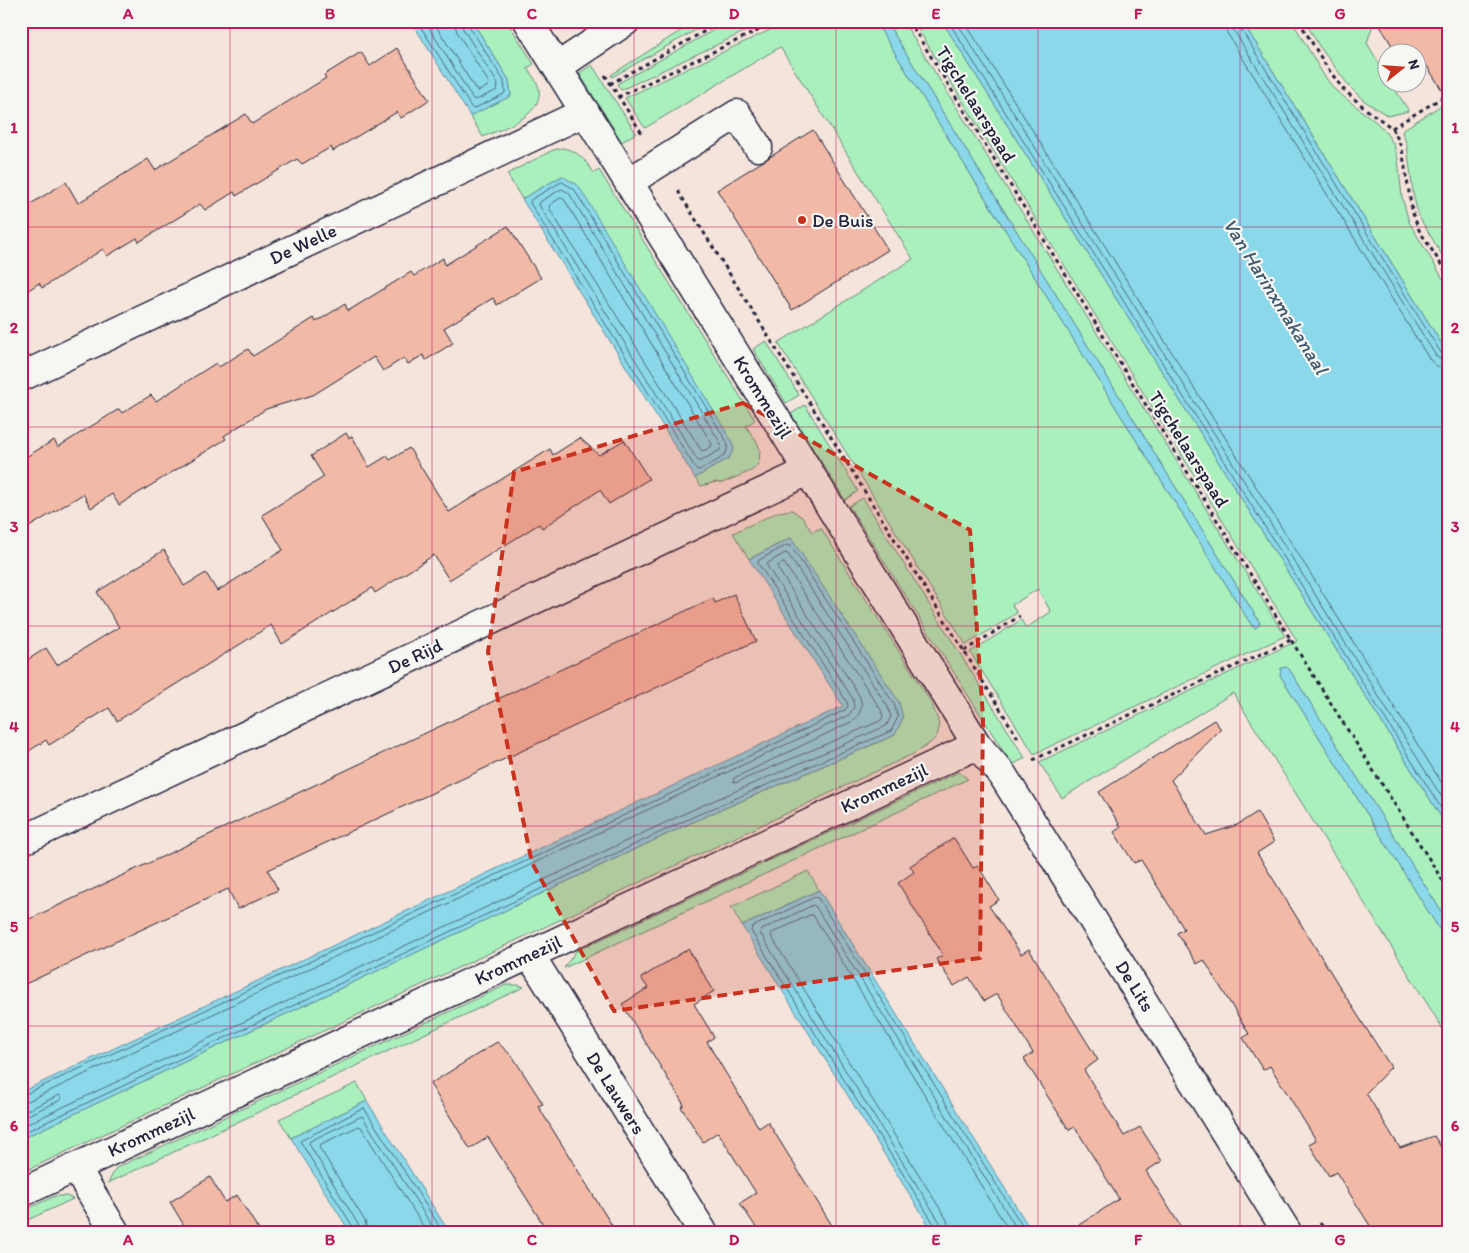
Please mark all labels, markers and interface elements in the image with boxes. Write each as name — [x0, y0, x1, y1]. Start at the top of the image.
text: A — [122, 4, 134, 23]
text: B — [325, 4, 336, 23]
text: C — [527, 4, 538, 23]
text: D — [729, 4, 740, 23]
text: E — [932, 4, 941, 23]
text: F — [1134, 4, 1143, 23]
text: G — [1334, 4, 1346, 23]
street label: Tigchelaarspaad — [931, 41, 1021, 167]
north arrow — [1376, 42, 1426, 92]
text: N — [1404, 57, 1423, 71]
text: 1 — [10, 118, 18, 137]
text: 1 — [1451, 118, 1459, 137]
place label: De Buis — [812, 209, 874, 232]
marker: De Buis — [796, 214, 808, 226]
water label: Van Harinxmakanaal — [1218, 214, 1334, 379]
street label: De Welle — [266, 219, 340, 269]
text: 2 — [10, 318, 19, 337]
text: 2 — [1451, 318, 1460, 337]
street label: Krommezijl — [729, 351, 798, 443]
street label: Tigchelaarspaad — [1144, 386, 1234, 512]
text: 3 — [10, 517, 19, 536]
text: 3 — [1451, 517, 1460, 536]
street label: De Rijd — [384, 633, 446, 679]
text: 4 — [9, 717, 19, 736]
text: 4 — [1450, 717, 1460, 736]
street label: Krommezijl — [837, 758, 932, 818]
text: 5 — [10, 917, 19, 936]
text: 5 — [1451, 917, 1460, 936]
street label: Krommezijl — [471, 930, 566, 990]
street label: De Lits — [1110, 956, 1160, 1016]
street label: De Lauwers — [582, 1047, 650, 1139]
street label: Krommezijl — [104, 1102, 199, 1162]
text: 6 — [10, 1116, 19, 1135]
text: 6 — [1451, 1116, 1460, 1135]
text: A — [122, 1230, 134, 1249]
text: B — [325, 1230, 336, 1249]
text: C — [527, 1230, 538, 1249]
text: D — [729, 1230, 740, 1249]
text: E — [932, 1230, 941, 1249]
text: F — [1134, 1230, 1143, 1249]
text: G — [1334, 1230, 1346, 1249]

